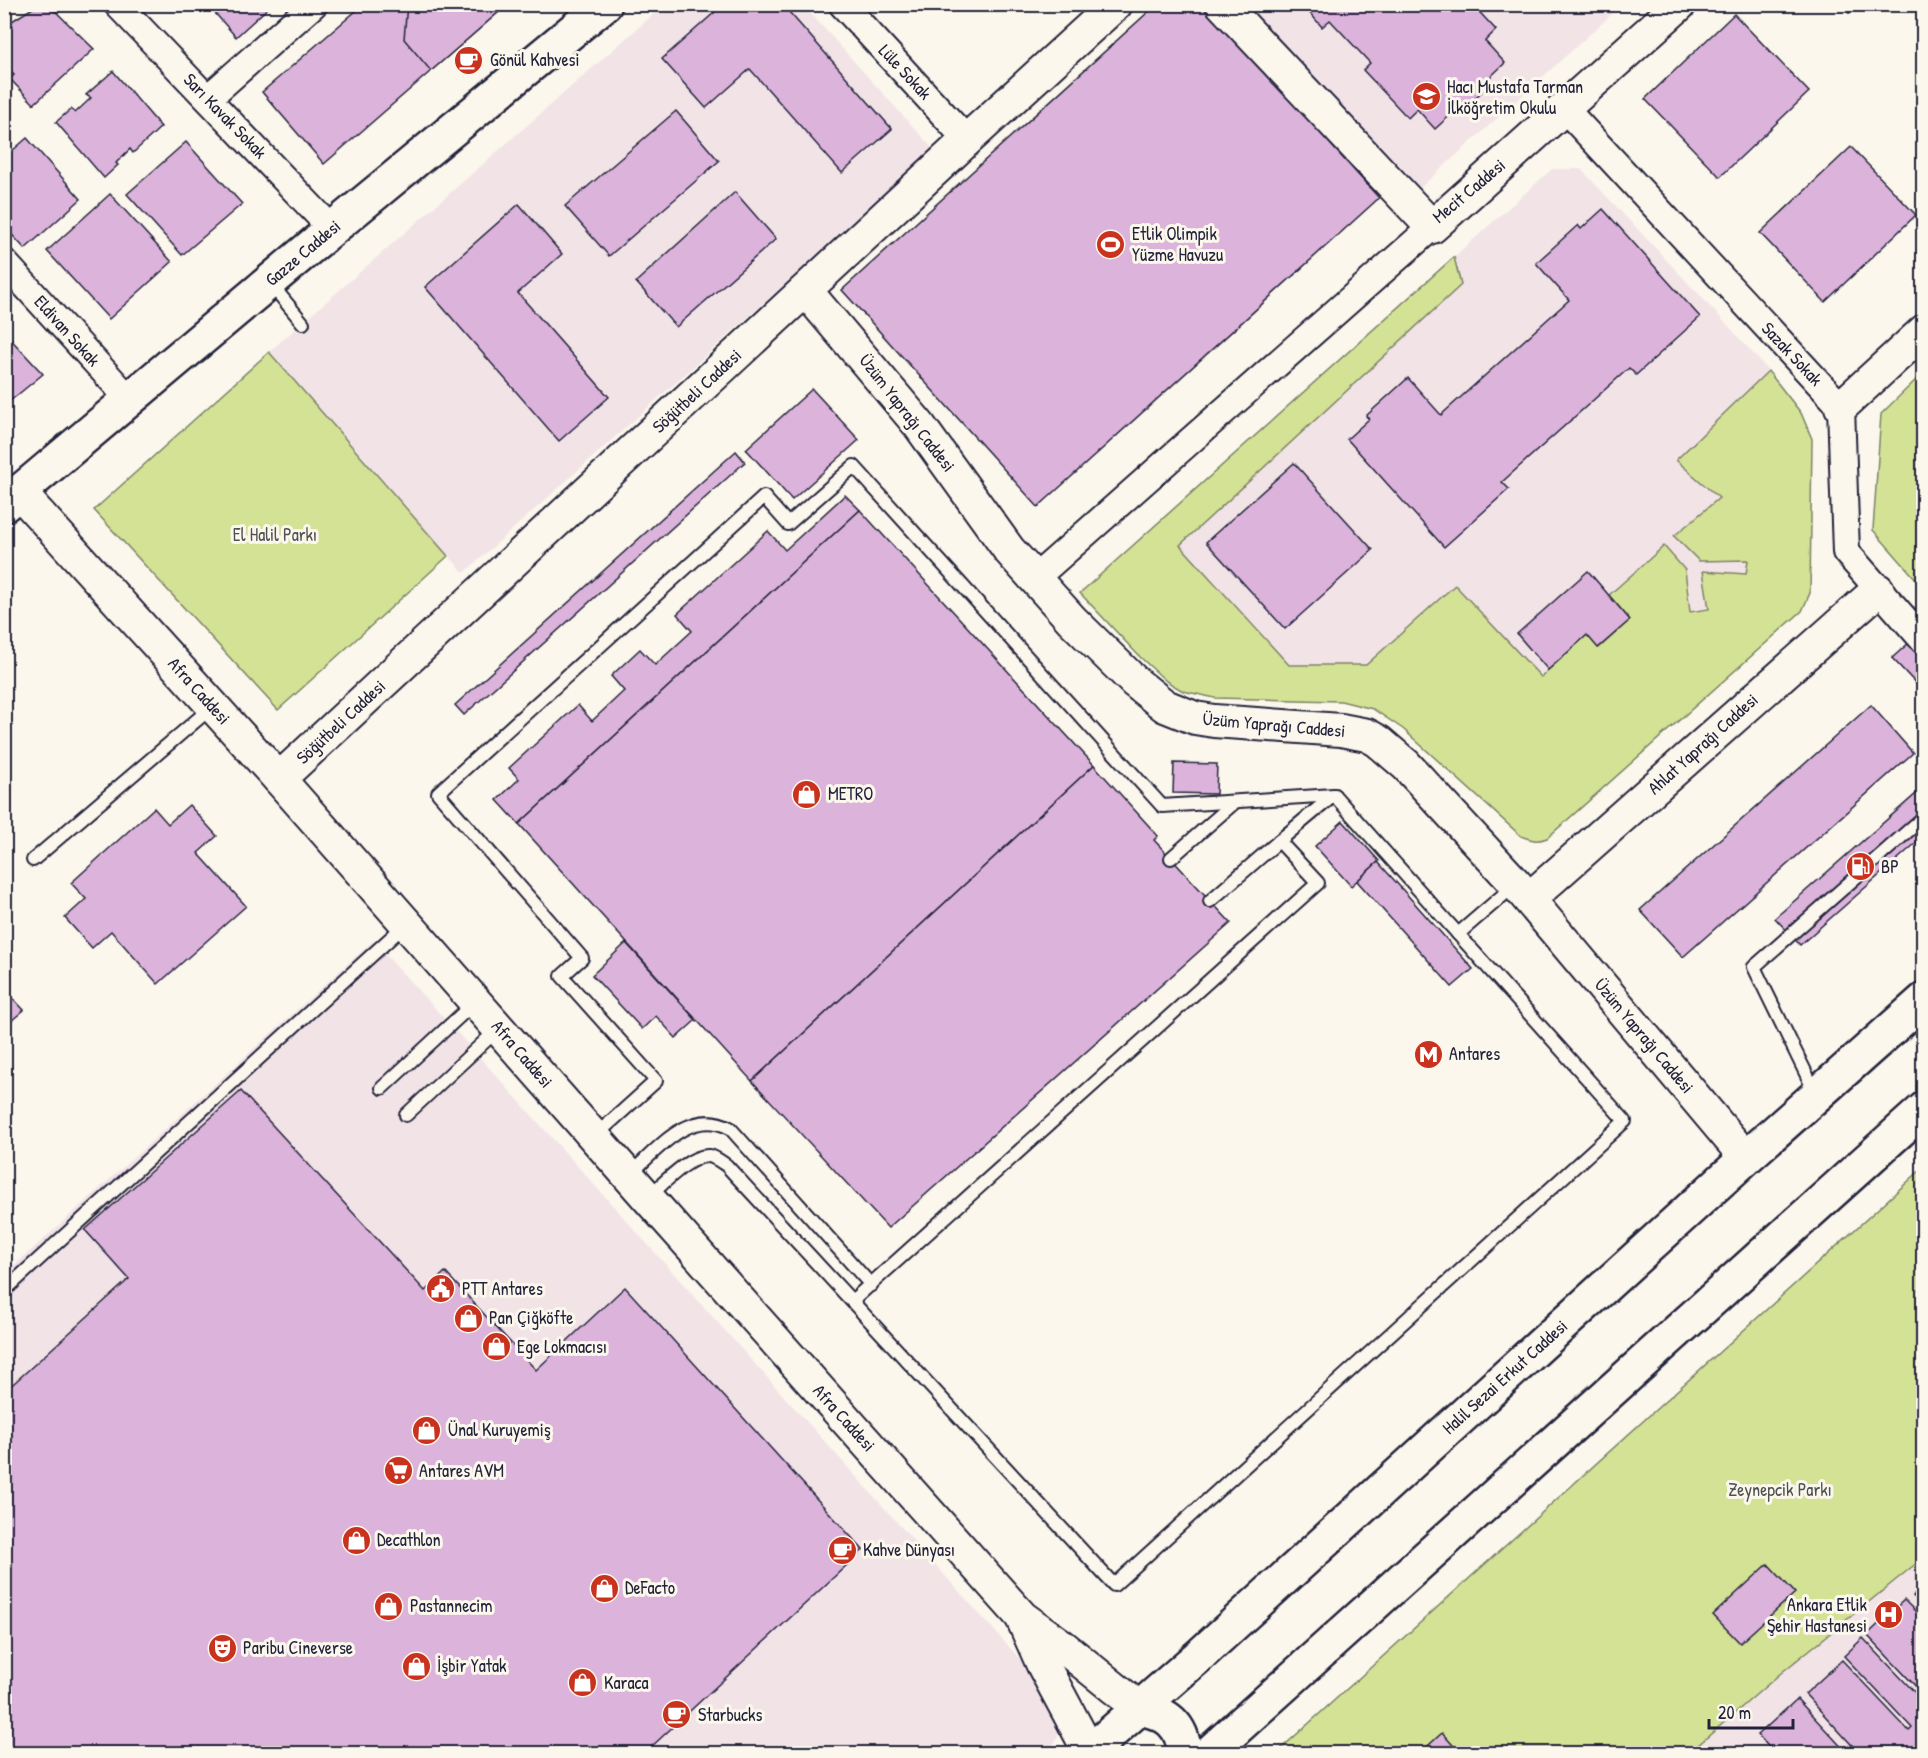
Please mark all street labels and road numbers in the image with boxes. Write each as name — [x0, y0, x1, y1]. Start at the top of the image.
street label: Lüle Sokak — [873, 38, 938, 105]
street label: Sarı Kavak Sokak — [178, 67, 273, 164]
street label: Mecit Caddesi — [1427, 153, 1511, 229]
street label: Gazze Caddesi — [260, 214, 346, 292]
street label: Eldivan Sokak — [29, 290, 106, 372]
street label: Sazak Sokak — [1756, 316, 1829, 392]
street label: Söğütbeli Caddesi — [647, 343, 747, 438]
street label: Üzüm Yaprağı Caddesi — [853, 349, 961, 477]
street label: Afra Caddesi — [162, 652, 236, 730]
street label: Söğütbeli Caddesi — [291, 674, 391, 769]
street label: Ahlat Yaprağı Caddesi — [1642, 687, 1763, 800]
street label: Üzüm Yaprağı Caddesi — [1202, 706, 1346, 743]
street label: Üzüm Yaprağı Caddesi — [1589, 973, 1700, 1099]
street label: Afra Caddesi — [486, 1014, 559, 1093]
street label: Halil Sezai Erkut Caddesi — [1437, 1314, 1573, 1440]
street label: Afra Caddesi — [807, 1379, 881, 1457]

